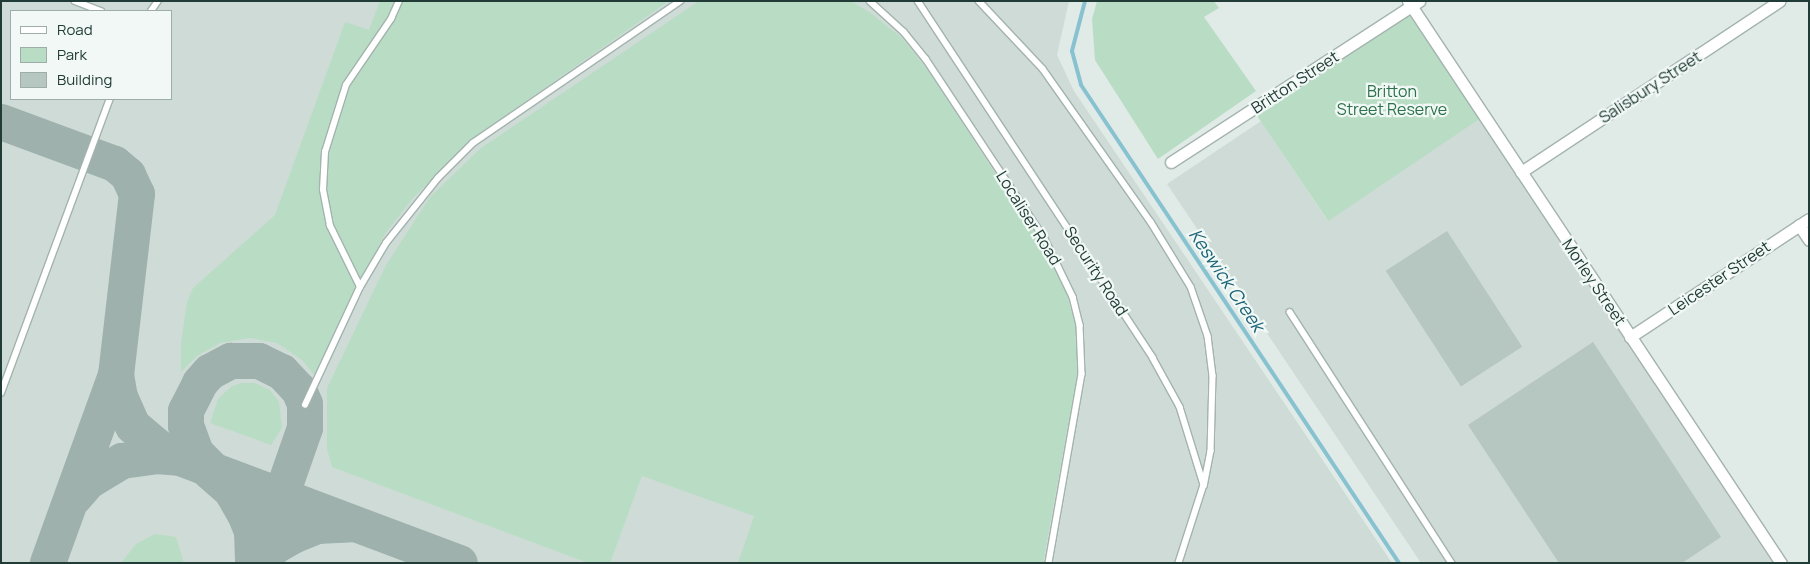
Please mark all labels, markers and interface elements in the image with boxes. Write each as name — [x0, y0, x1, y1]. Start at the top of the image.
legend — [10, 10, 172, 100]
text: Road — [57, 19, 93, 40]
text: Park — [57, 44, 87, 65]
street label: Britton Street — [1248, 47, 1342, 117]
street label: Salisbury Street — [1595, 47, 1705, 127]
text: Building — [57, 69, 112, 90]
park label: Britton Street Reserve — [1337, 81, 1447, 119]
street label: Localiser Road — [992, 167, 1066, 269]
street label: Security Road — [1060, 223, 1132, 319]
water label: Keswick Creek — [1185, 225, 1269, 335]
street label: Morley Street — [1558, 235, 1630, 329]
street label: Leicester Street — [1664, 237, 1774, 319]

